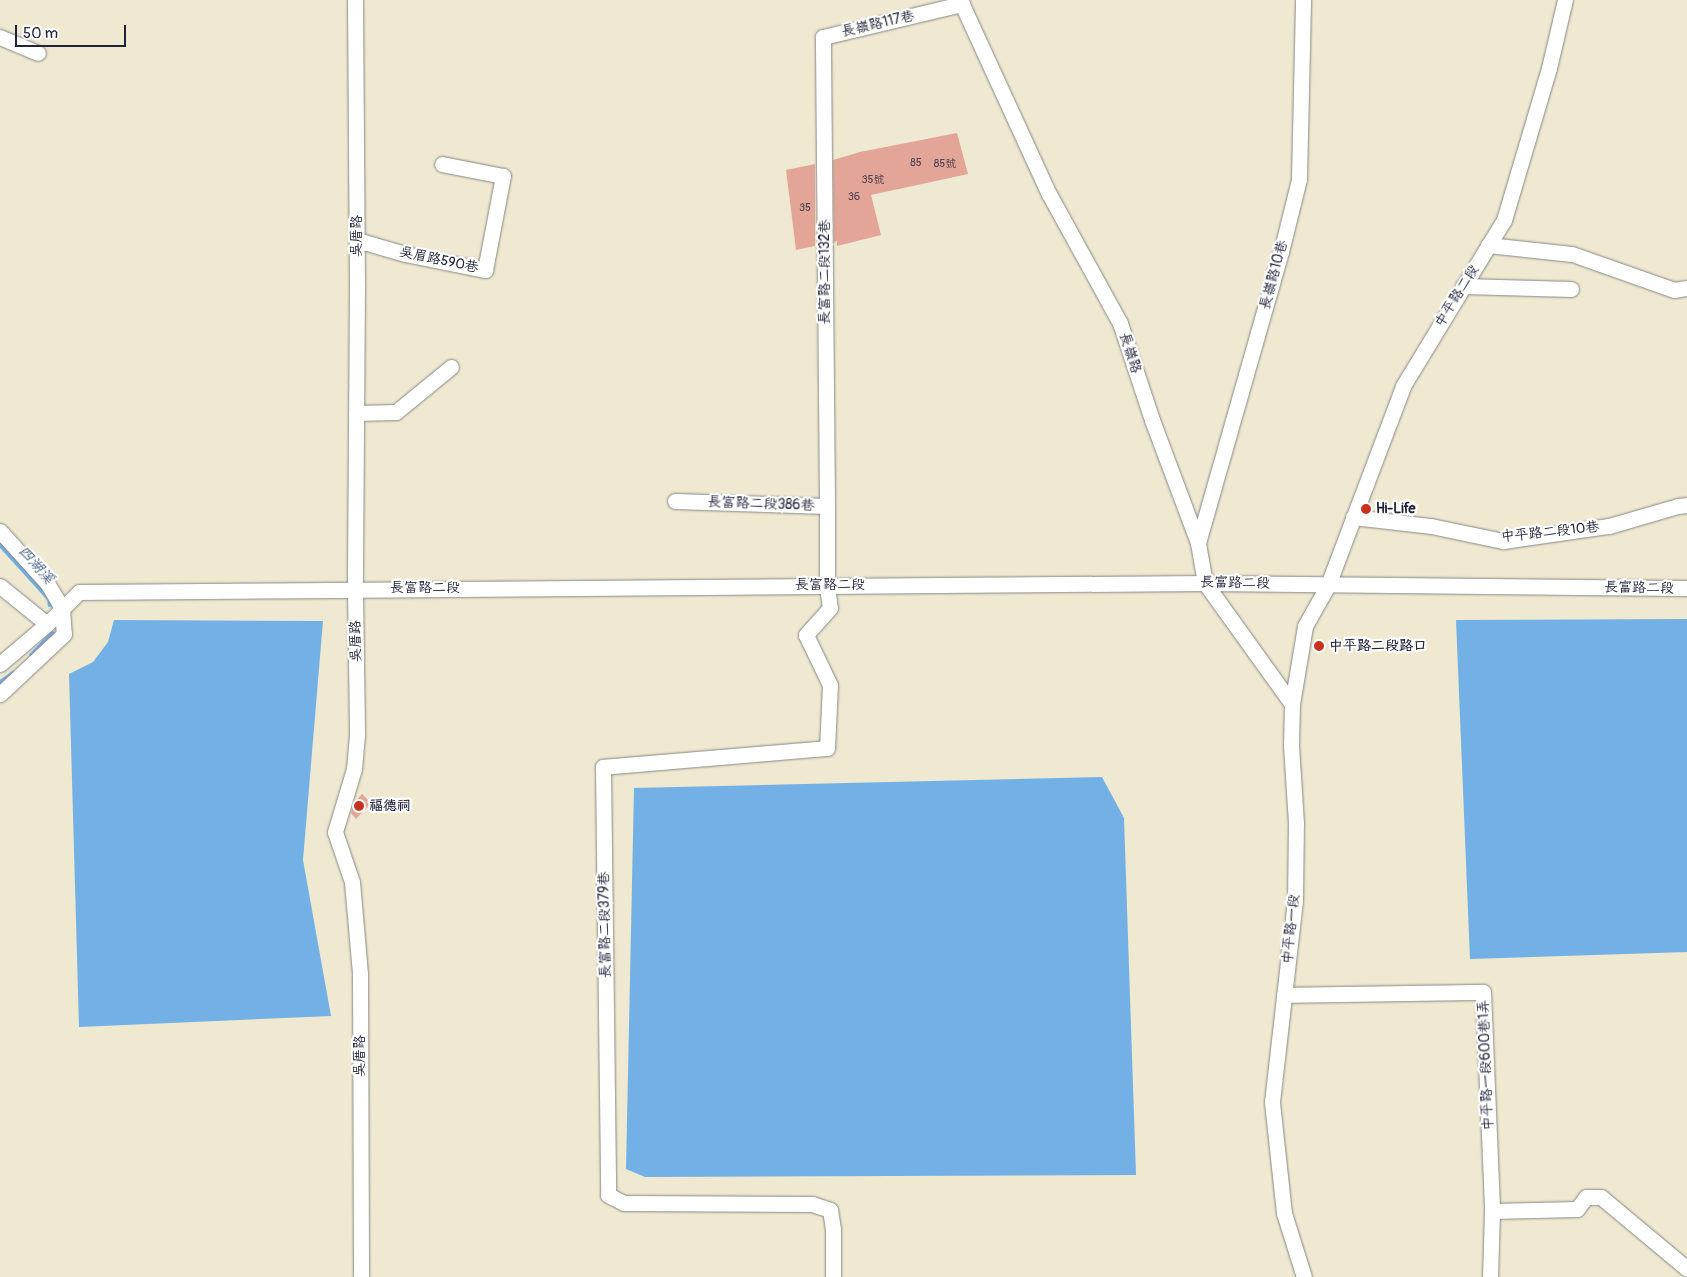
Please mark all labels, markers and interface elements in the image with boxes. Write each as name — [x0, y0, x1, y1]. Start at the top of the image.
street label: 長嶺路117巷 — [840, 7, 916, 41]
scale bar — [18, 15, 129, 47]
text: 50 m — [23, 24, 58, 43]
house number: 85 — [910, 156, 922, 170]
house number: 85號 — [934, 157, 956, 171]
house number: 35號 — [861, 173, 885, 187]
house number: 36 — [848, 190, 860, 204]
house number: 35 — [799, 201, 811, 215]
street label: 吳厝路 — [349, 215, 365, 257]
street label: 長富路二段132巷 — [817, 219, 833, 325]
street label: 長嶺路10巷 — [1257, 239, 1291, 311]
street label: 吳眉路590巷 — [398, 243, 480, 277]
street label: 中平路二段 — [1431, 262, 1483, 330]
street label: 長嶺路 — [1116, 330, 1144, 376]
street label: 長富路二段386巷 — [707, 494, 815, 514]
place label: Hi-Life — [1376, 501, 1415, 517]
marker: Hi-Life — [1360, 503, 1372, 515]
street label: 中平路二段10巷 — [1500, 518, 1600, 546]
water label: 四湖溪 — [14, 542, 58, 588]
street label: 長富路二段 — [1200, 574, 1270, 592]
street label: 長富路二段 — [795, 577, 865, 593]
street label: 長富路二段 — [1604, 579, 1674, 597]
street label: 長富路二段 — [390, 580, 460, 596]
street label: 吳厝路 — [347, 620, 365, 662]
place label: 中平路二段路口 — [1329, 638, 1427, 654]
marker: 中平路二段路口 — [1313, 640, 1325, 652]
place label: 福德祠 — [369, 798, 411, 814]
marker: 福德祠 — [353, 800, 365, 812]
street label: 長富路二段379巷 — [596, 872, 614, 978]
street label: 中平路一段 — [1279, 893, 1303, 965]
street label: 中平路一段600巷1弄 — [1475, 999, 1497, 1131]
street label: 吳厝路 — [352, 1035, 368, 1077]

